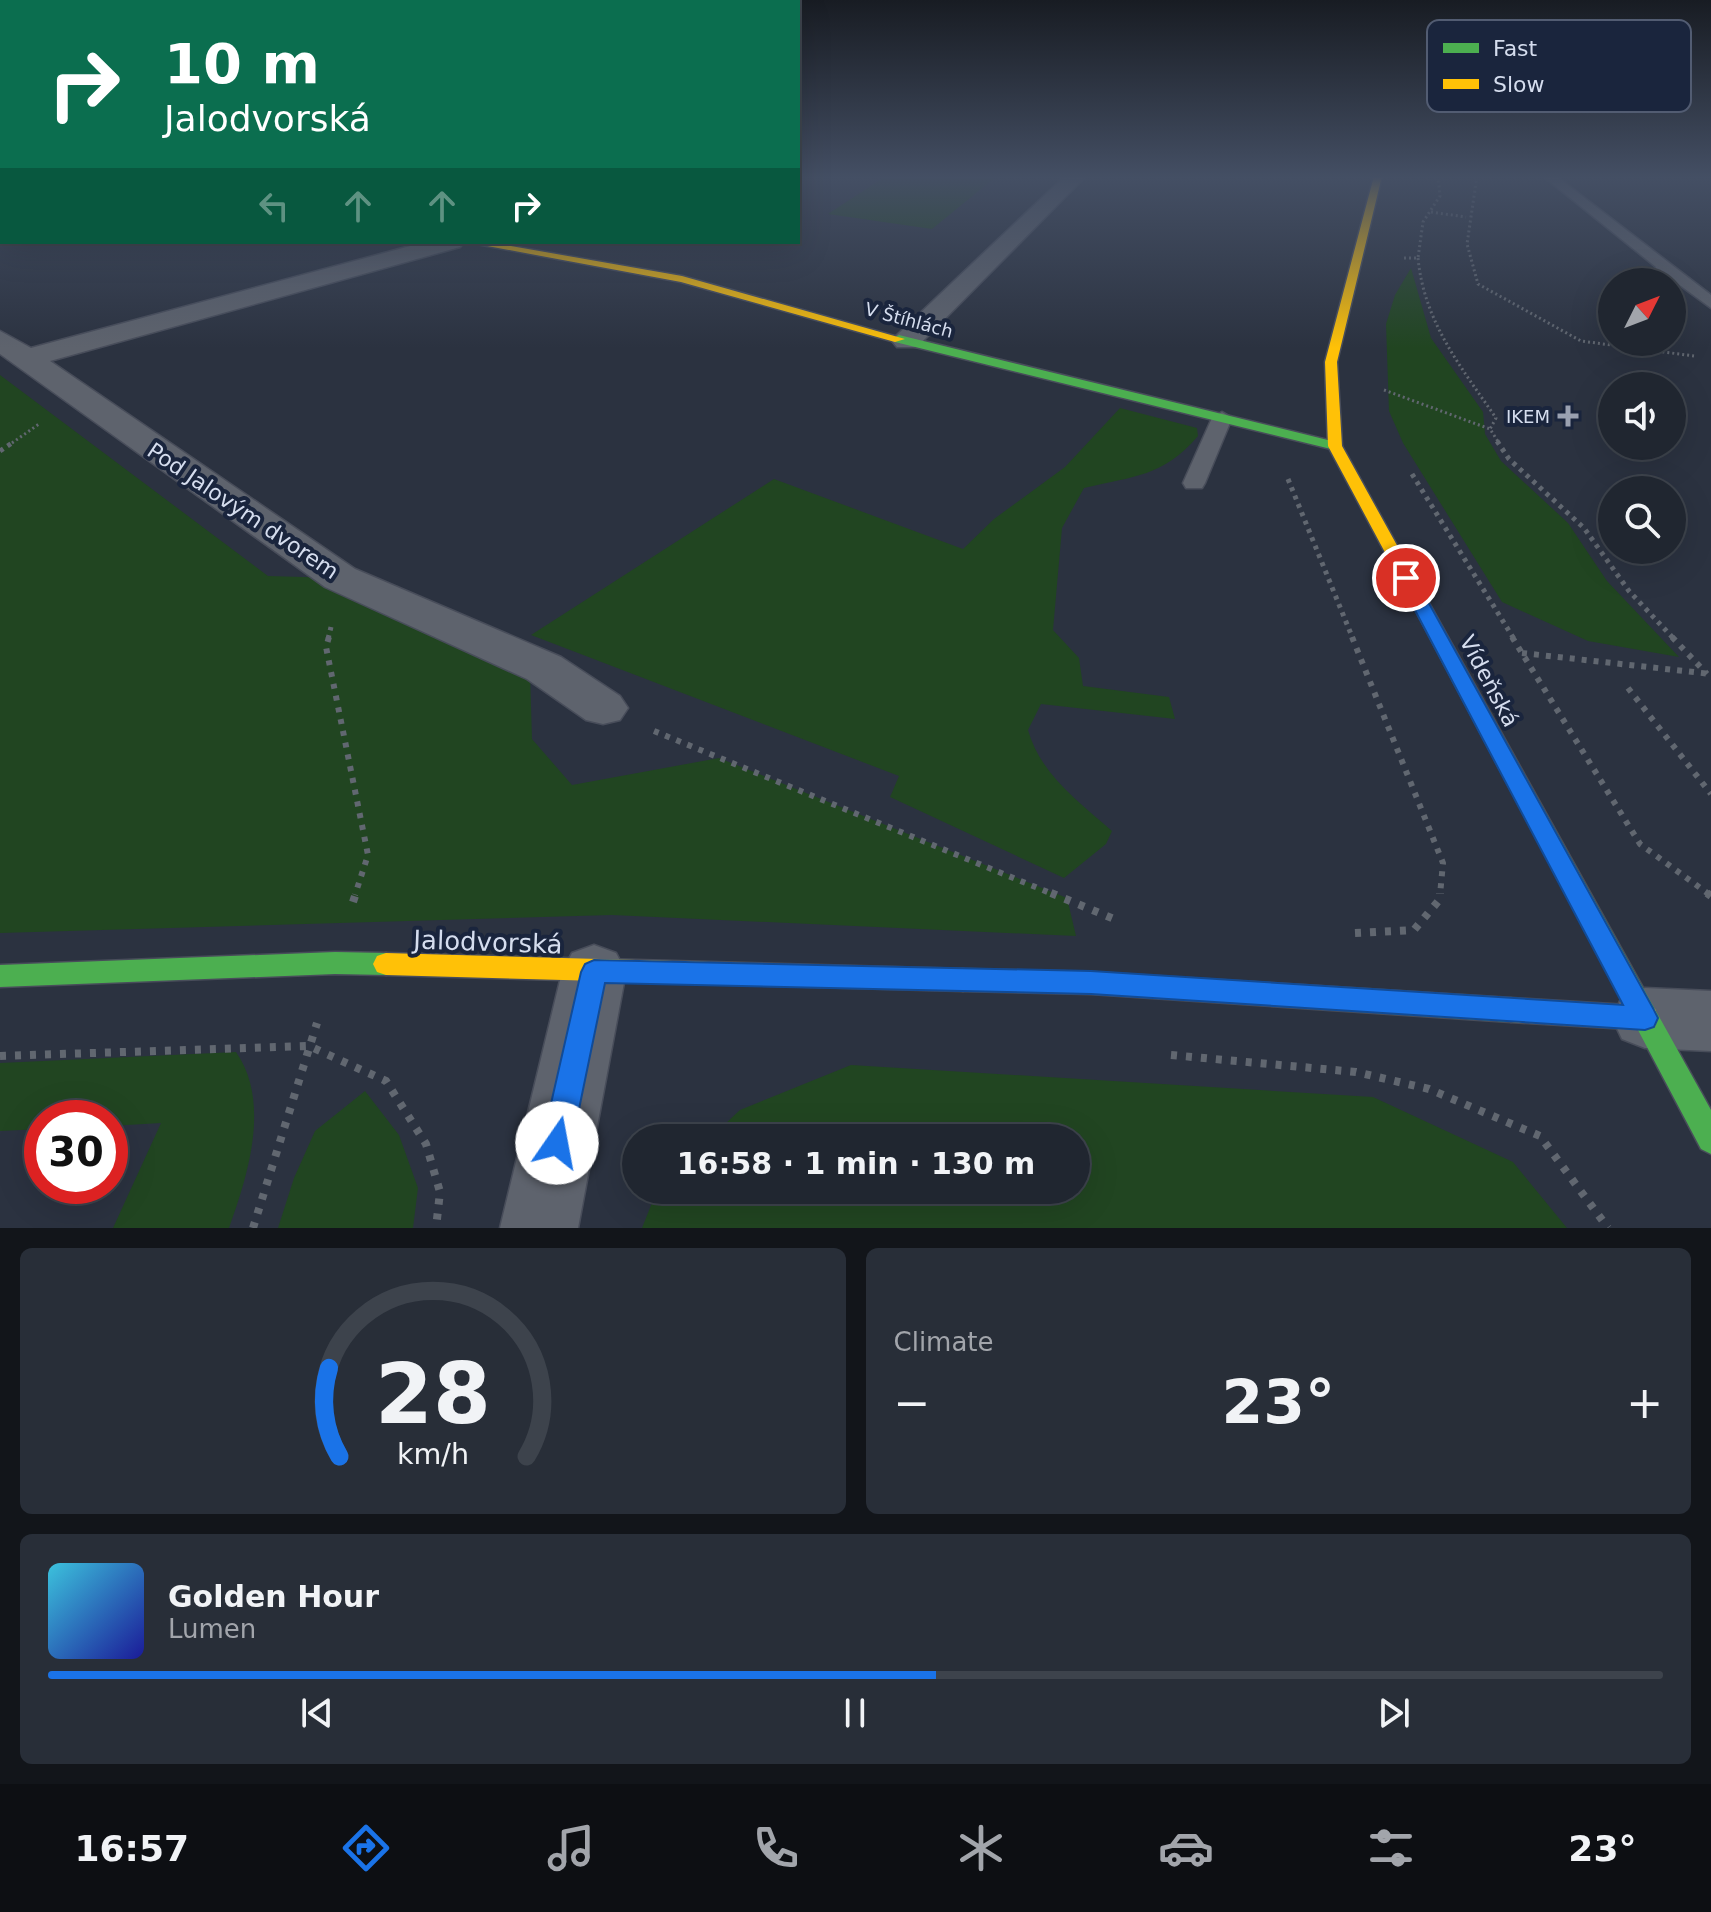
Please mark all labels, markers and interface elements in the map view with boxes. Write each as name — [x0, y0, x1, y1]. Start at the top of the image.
legend — [1427, 20, 1691, 112]
text: 10 m — [164, 31, 320, 96]
icon: right — [32, 32, 136, 136]
text: Fast — [1493, 36, 1538, 61]
text: Slow — [1493, 72, 1545, 97]
text: Jalodvorská — [164, 98, 371, 139]
icon: left — [252, 184, 296, 228]
icon: ahead — [336, 184, 380, 228]
icon: ahead — [420, 184, 464, 228]
icon: right — [504, 184, 548, 228]
north arrow — [1598, 268, 1686, 356]
map controls — [1598, 268, 1686, 564]
street label: V Štíhlách — [863, 298, 955, 342]
button: sound — [1598, 372, 1686, 460]
marker: IKEM — [1557, 405, 1579, 427]
place label: IKEM — [1506, 406, 1550, 427]
street label: Pod Jalovým dvorem — [143, 438, 343, 584]
button: search — [1598, 476, 1686, 564]
pin — [1372, 544, 1440, 612]
icon: arrive — [1384, 556, 1428, 600]
street label: Vídeňská — [1455, 631, 1523, 731]
street label: Jalodvorská — [411, 924, 563, 960]
speed limit sign: 30 — [24, 1100, 128, 1204]
position arrow — [515, 1101, 599, 1185]
text: 16:58 · 1 min · 130 m — [677, 1146, 1035, 1181]
text: Climate — [894, 1327, 994, 1357]
text: 28 — [375, 1346, 491, 1443]
text: 23° — [1222, 1367, 1335, 1437]
text: − — [894, 1377, 930, 1428]
text: + — [1626, 1377, 1663, 1428]
text: km/h — [397, 1437, 469, 1471]
text: Golden Hour — [168, 1579, 379, 1614]
text: Lumen — [168, 1614, 256, 1644]
icon: previous — [295, 1691, 339, 1735]
icon: pause — [833, 1691, 877, 1735]
icon: next — [1372, 1691, 1416, 1735]
icon: directions — [338, 1820, 394, 1876]
icon: music — [543, 1820, 599, 1876]
icon: phone — [748, 1820, 804, 1876]
icon: climate — [953, 1820, 1009, 1876]
icon: car — [1158, 1820, 1214, 1876]
icon: filters — [1363, 1820, 1419, 1876]
text: 16:57 — [75, 1828, 189, 1869]
text: 23° — [1568, 1828, 1636, 1869]

